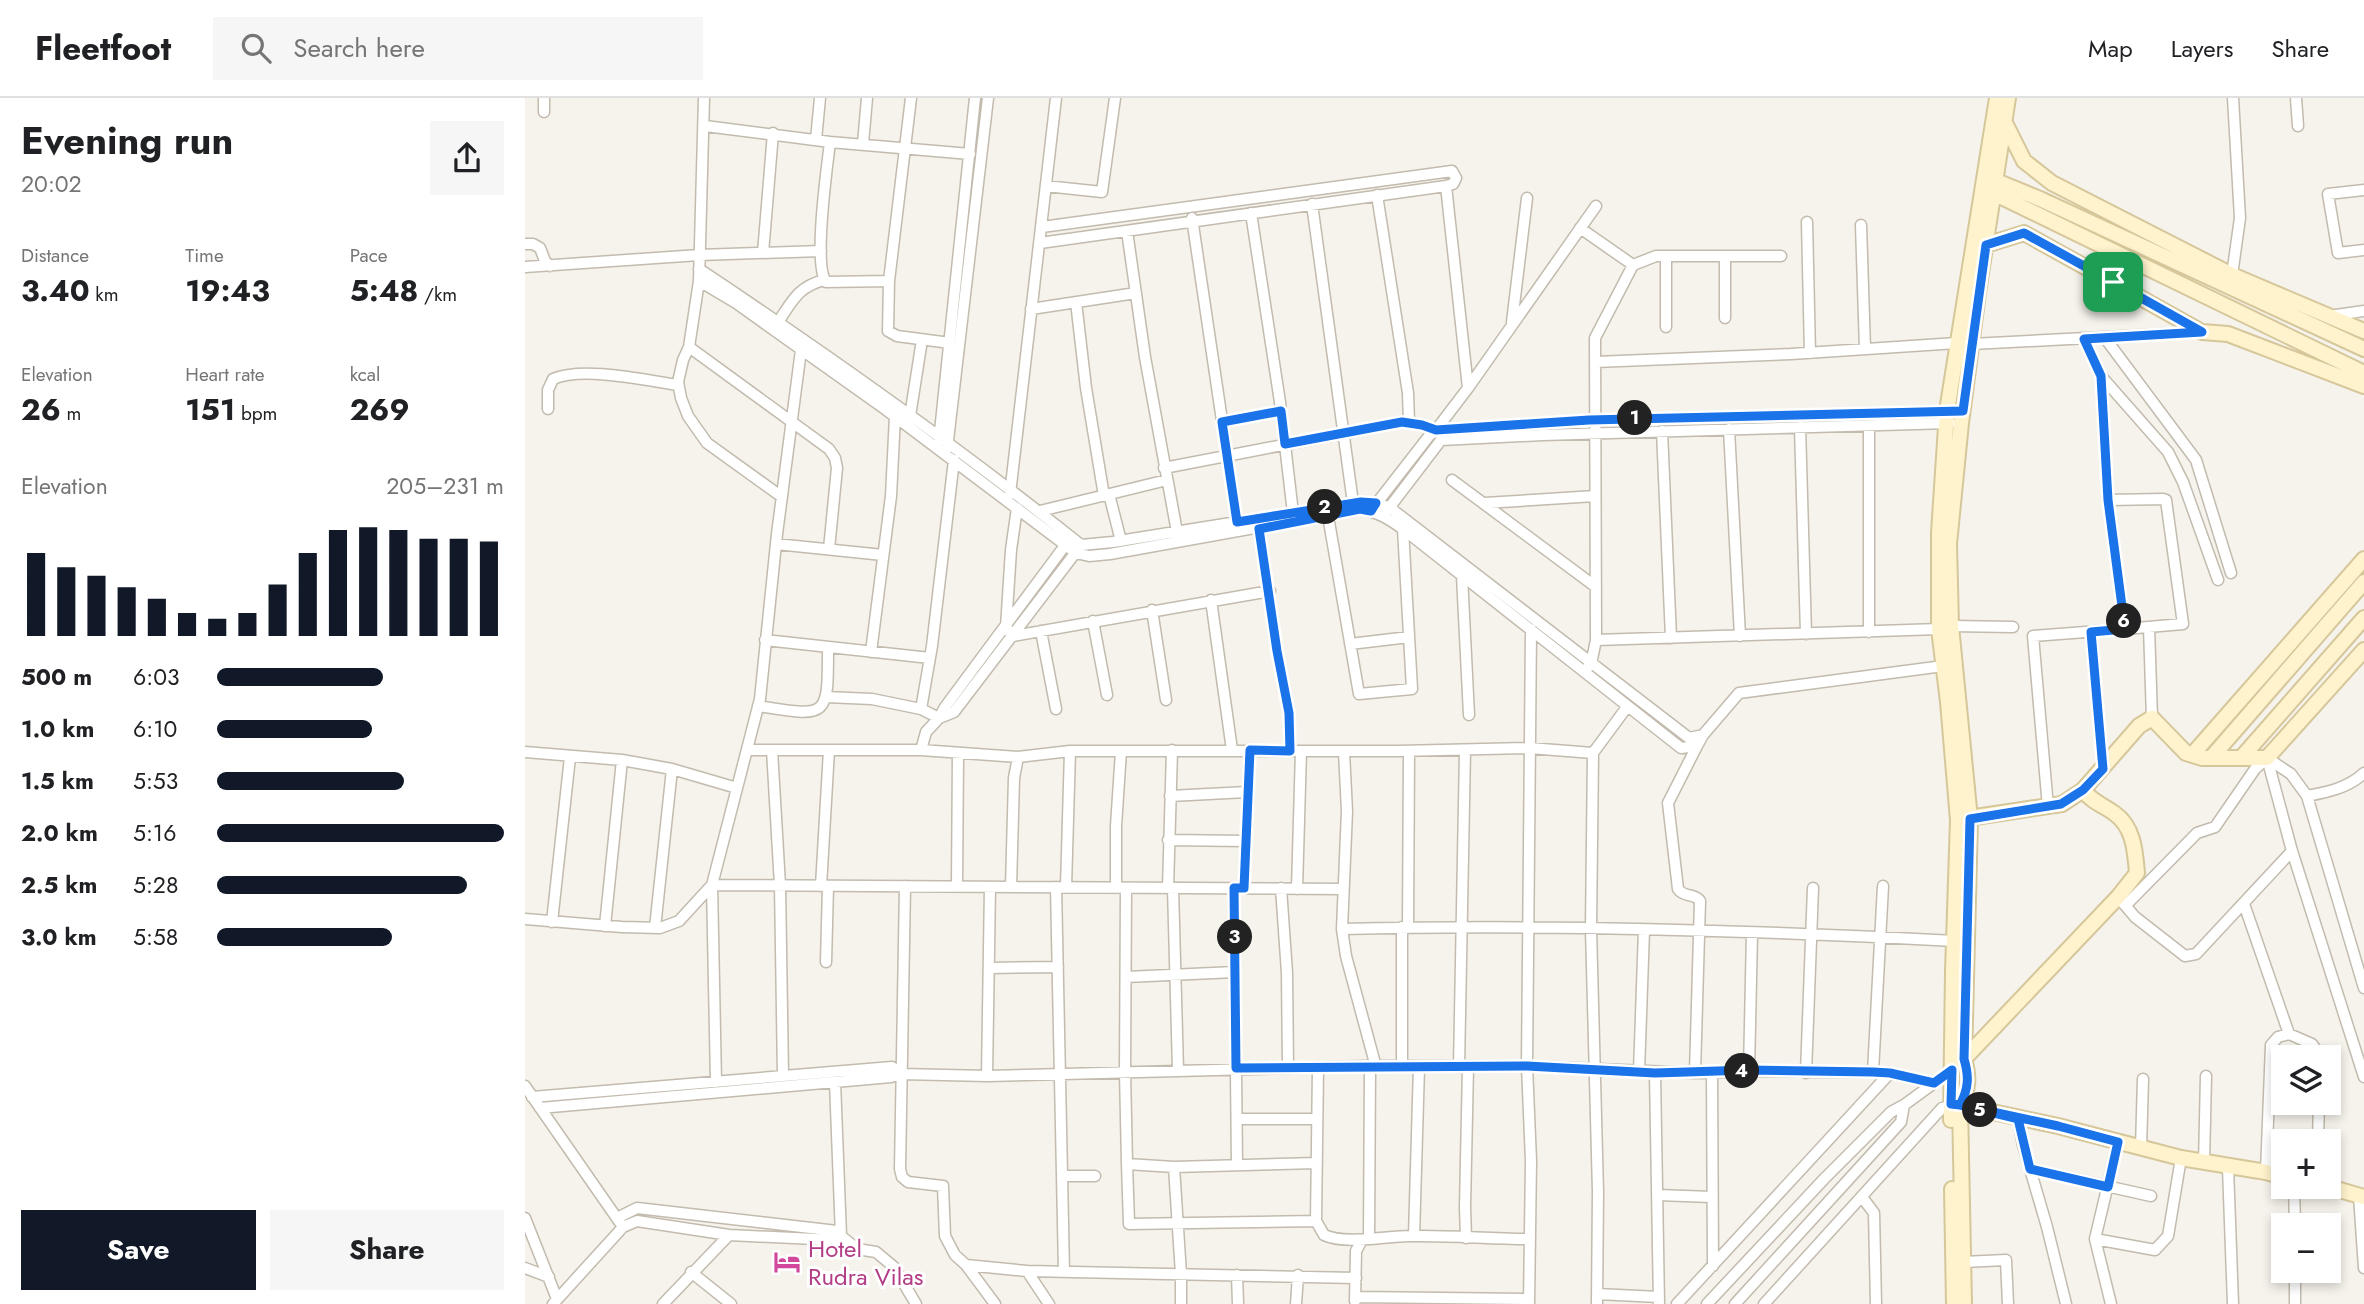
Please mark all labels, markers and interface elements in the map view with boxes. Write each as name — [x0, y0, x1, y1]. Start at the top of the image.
search box — [213, 17, 703, 80]
text: Fleetfoot — [35, 25, 171, 72]
icon: search — [237, 29, 275, 67]
text: Search here — [293, 29, 425, 67]
text: Map — [2088, 31, 2133, 66]
text: Layers — [2171, 31, 2233, 66]
text: Share — [2271, 31, 2329, 66]
text: Evening run — [21, 113, 233, 168]
button: share — [430, 121, 504, 195]
text: 20:02 — [21, 167, 82, 201]
text: Distance — [21, 242, 89, 269]
text: Time — [185, 242, 224, 269]
text: Pace — [350, 242, 388, 269]
pin — [2083, 252, 2143, 312]
icon: arrive — [2094, 263, 2132, 301]
text: 3.40 — [21, 269, 90, 312]
text: 19:43 — [185, 269, 270, 312]
text: 5:48 — [350, 269, 418, 312]
text: km — [90, 281, 119, 308]
text: /km — [418, 281, 457, 308]
text: Elevation — [21, 361, 93, 388]
text: Heart rate — [185, 361, 265, 388]
text: kcal — [350, 361, 380, 388]
text: 26 — [21, 388, 61, 431]
text: 151 — [185, 388, 235, 431]
text: 269 — [350, 388, 409, 431]
text: m — [61, 400, 81, 427]
text: bpm — [235, 400, 277, 427]
pin: 1 — [1617, 400, 1653, 436]
text: 1 — [1630, 404, 1639, 431]
text: Elevation — [21, 469, 108, 503]
text: 205–231 m — [386, 469, 504, 503]
pin: 2 — [1307, 490, 1343, 524]
text: 2 — [1318, 493, 1331, 520]
pin: 6 — [2107, 603, 2141, 638]
text: 6 — [2117, 607, 2130, 634]
text: 500 m — [21, 660, 92, 694]
text: 6:03 — [133, 660, 180, 694]
text: 1.0 km — [21, 712, 94, 746]
text: 6:10 — [133, 712, 177, 746]
text: 1.5 km — [21, 764, 94, 798]
text: 5:53 — [133, 764, 178, 798]
text: 2.0 km — [21, 816, 98, 850]
text: 5:16 — [133, 816, 176, 850]
text: 2.5 km — [21, 868, 97, 902]
text: 5:28 — [133, 868, 179, 902]
text: 3.0 km — [21, 920, 97, 954]
text: 5:58 — [133, 920, 178, 954]
pin: 3 — [1217, 920, 1253, 954]
text: 3 — [1229, 923, 1240, 950]
map controls — [2271, 1045, 2341, 1283]
button: layers — [2271, 1045, 2341, 1115]
pin: 4 — [1725, 1054, 1759, 1088]
text: 4 — [1735, 1057, 1748, 1084]
pin: 5 — [1963, 1093, 1997, 1128]
text: 5 — [1973, 1096, 1986, 1123]
button: + — [2271, 1129, 2341, 1199]
button: Save — [21, 1210, 256, 1290]
button: Share — [270, 1210, 504, 1290]
button: − — [2271, 1213, 2341, 1283]
place label: Hotel Rudra Vilas — [808, 1231, 924, 1294]
hotel icon: Hotel Rudra Vilas — [772, 1247, 802, 1277]

